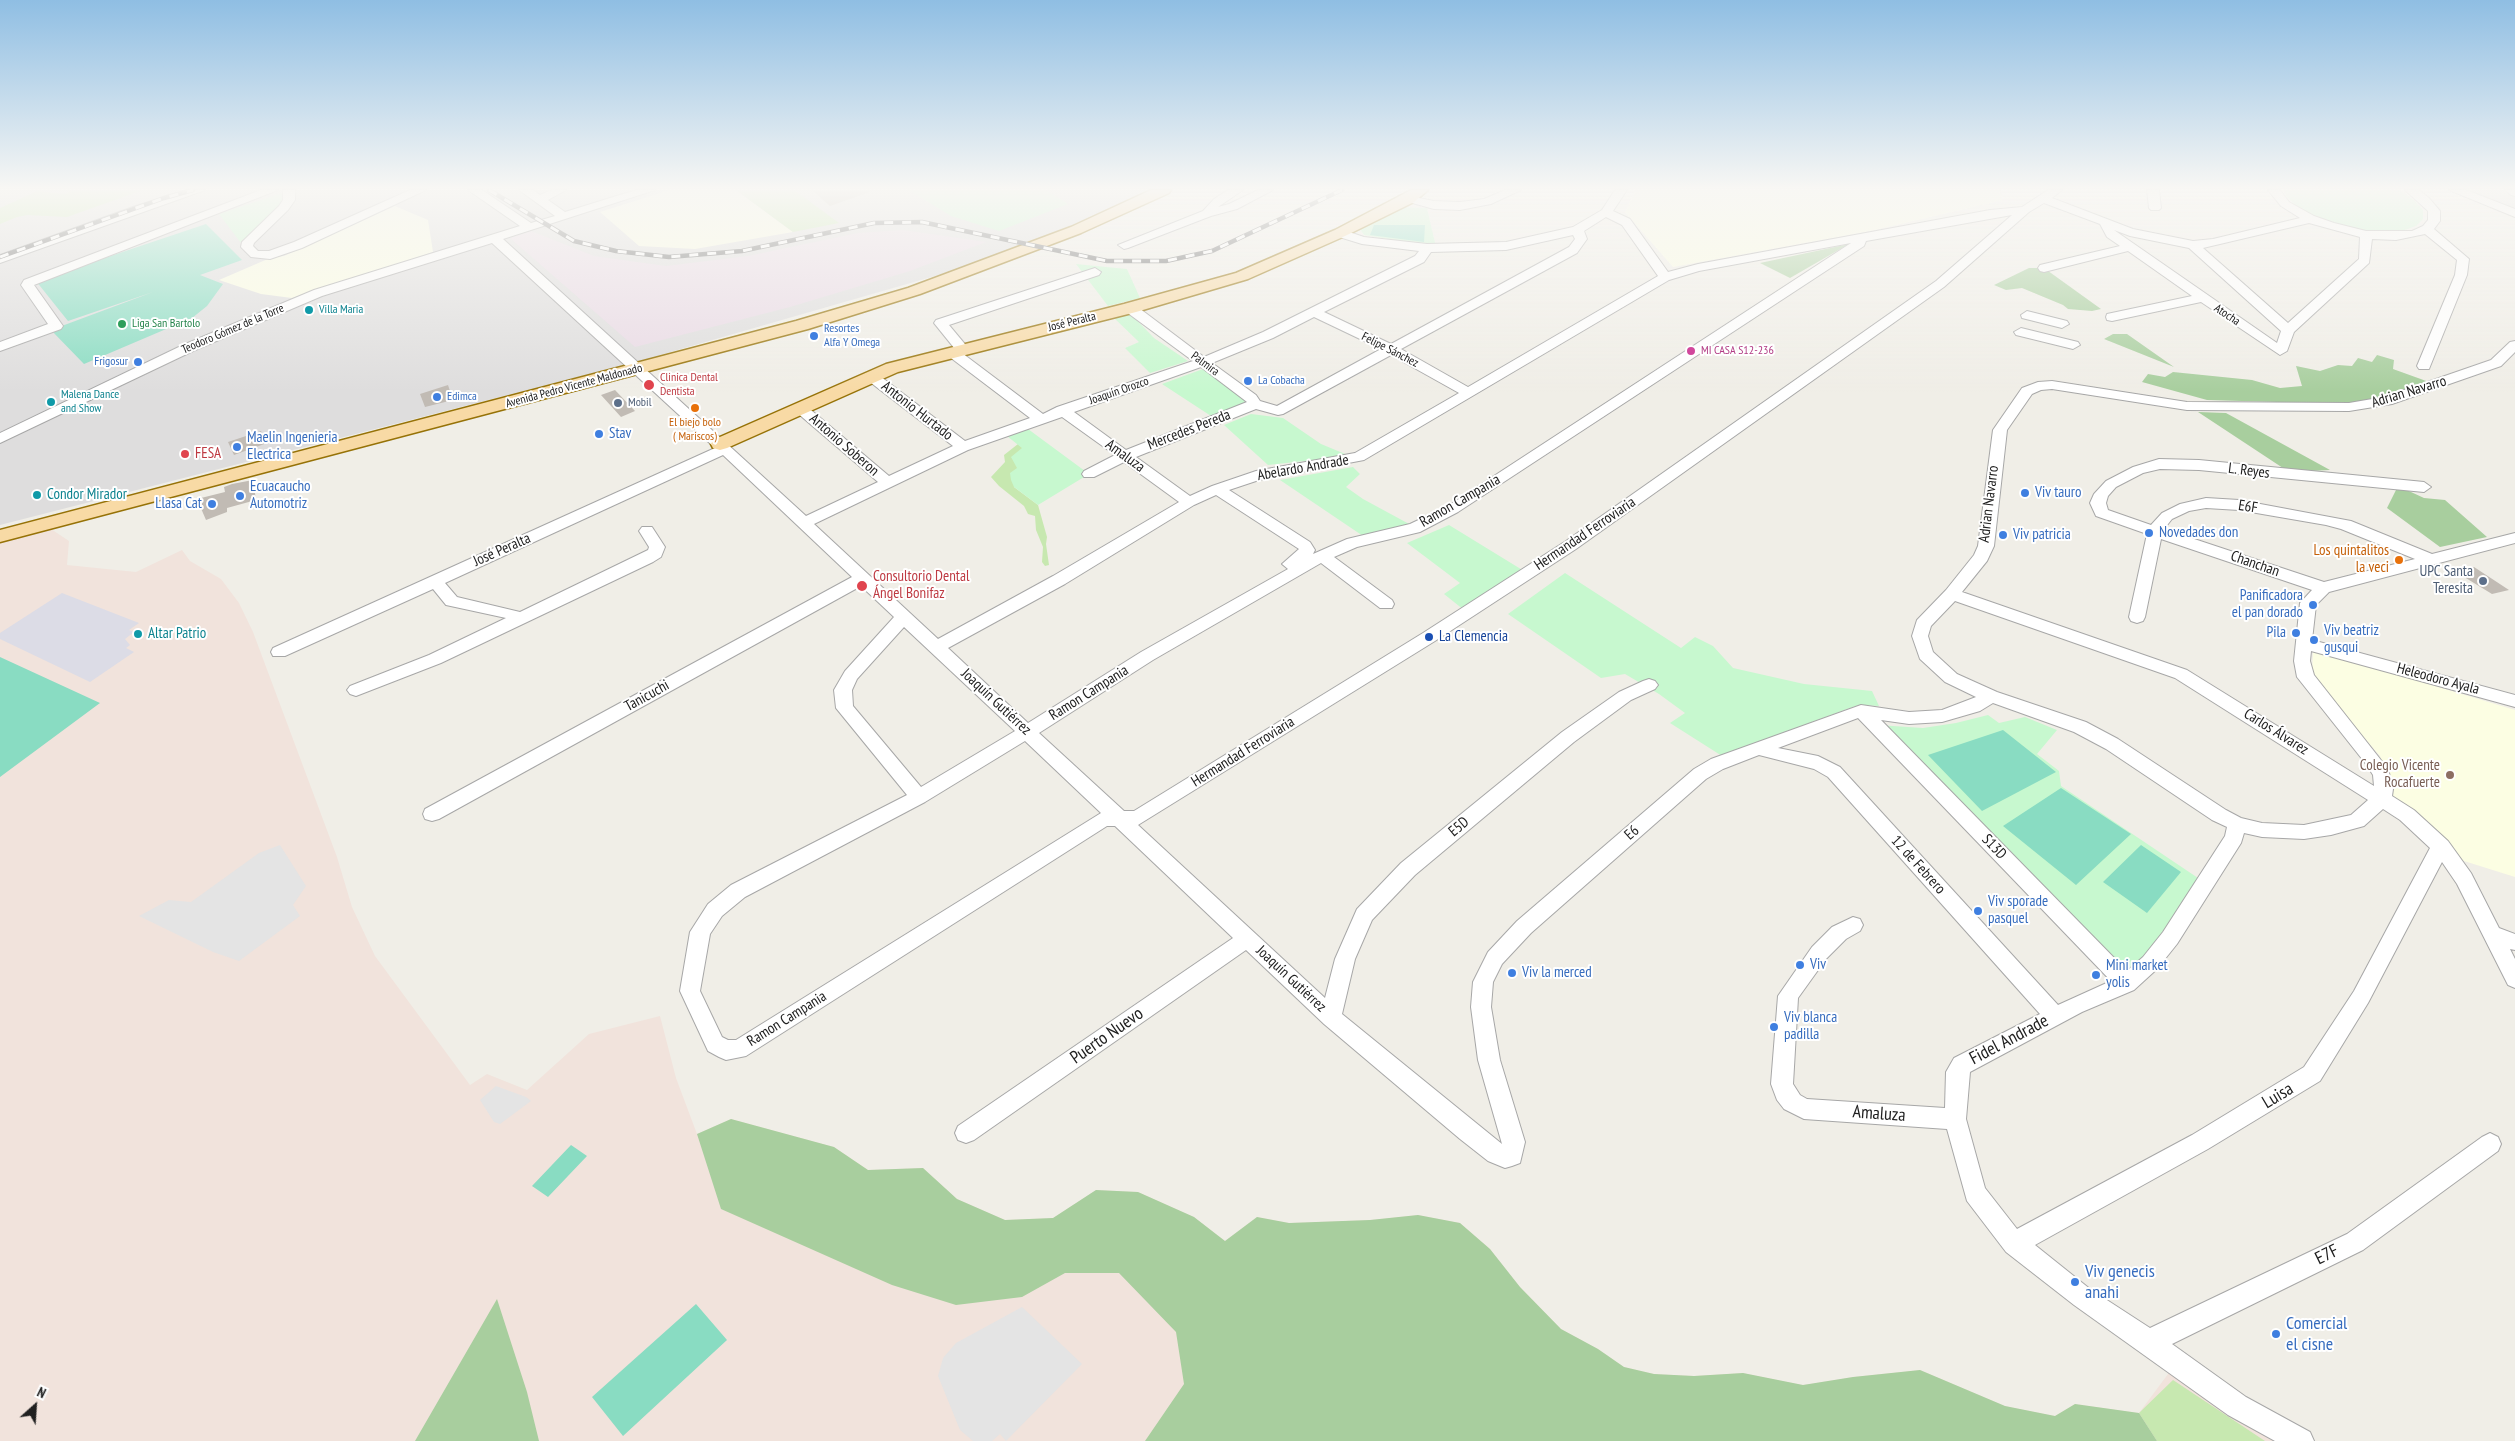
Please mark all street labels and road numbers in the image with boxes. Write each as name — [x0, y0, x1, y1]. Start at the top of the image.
street label: Teodoro Gómez de la Torre — [180, 301, 286, 357]
street label: Atocha — [2211, 301, 2243, 329]
street label: José Peralta — [1047, 309, 1097, 335]
street label: Felipe Sánchez — [1359, 330, 1421, 370]
street label: Palmira — [1188, 349, 1222, 379]
street label: Avenida Pedro Vicente Maldonado — [504, 361, 644, 411]
street label: Adrian Navarro — [2369, 372, 2449, 412]
street label: Joaquín Orozco — [1087, 374, 1151, 408]
street label: Antonio Hurtado — [878, 378, 956, 444]
street label: Mercedes Pereda — [1145, 406, 1233, 454]
street label: Antonio Soberon — [805, 410, 883, 480]
street label: Amaluza — [1102, 436, 1148, 476]
street label: Abelardo Andrade — [1256, 451, 1350, 485]
street label: L. Reyes — [2227, 460, 2271, 482]
street label: Adrian Navarro — [1975, 465, 2003, 543]
street label: Ramon Campania — [1417, 471, 1503, 531]
street label: Hermandad Ferroviaria — [1531, 493, 1639, 575]
street label: E6F — [2237, 497, 2259, 517]
street label: José Peralta — [471, 529, 533, 571]
street label: Chanchan — [2228, 547, 2282, 581]
street label: Heleodoro Ayala — [2395, 659, 2481, 699]
street label: Ramon Campania — [1046, 662, 1132, 724]
street label: Joaquín Gutiérrez — [957, 665, 1035, 739]
street label: Tanicuchi — [622, 676, 672, 716]
street label: Carlos Álvarez — [2240, 705, 2312, 759]
street label: Hermandad Ferroviaria — [1188, 713, 1298, 791]
street label: E5D — [1445, 813, 1473, 841]
street label: E6 — [1621, 822, 1643, 844]
street label: S13D — [1978, 831, 2010, 863]
street label: 12 de Febrero — [1887, 832, 1949, 898]
street label: Joaquín Gutiérrez — [1252, 942, 1330, 1016]
street label: Ramon Campania — [744, 988, 830, 1050]
street label: Puerto Nuevo — [1066, 1003, 1148, 1069]
street label: Fidel Andrade — [1966, 1010, 2052, 1070]
street label: Luisa — [2259, 1078, 2297, 1114]
street label: Amaluza — [1852, 1101, 1906, 1127]
street label: E7F — [2312, 1240, 2342, 1270]

